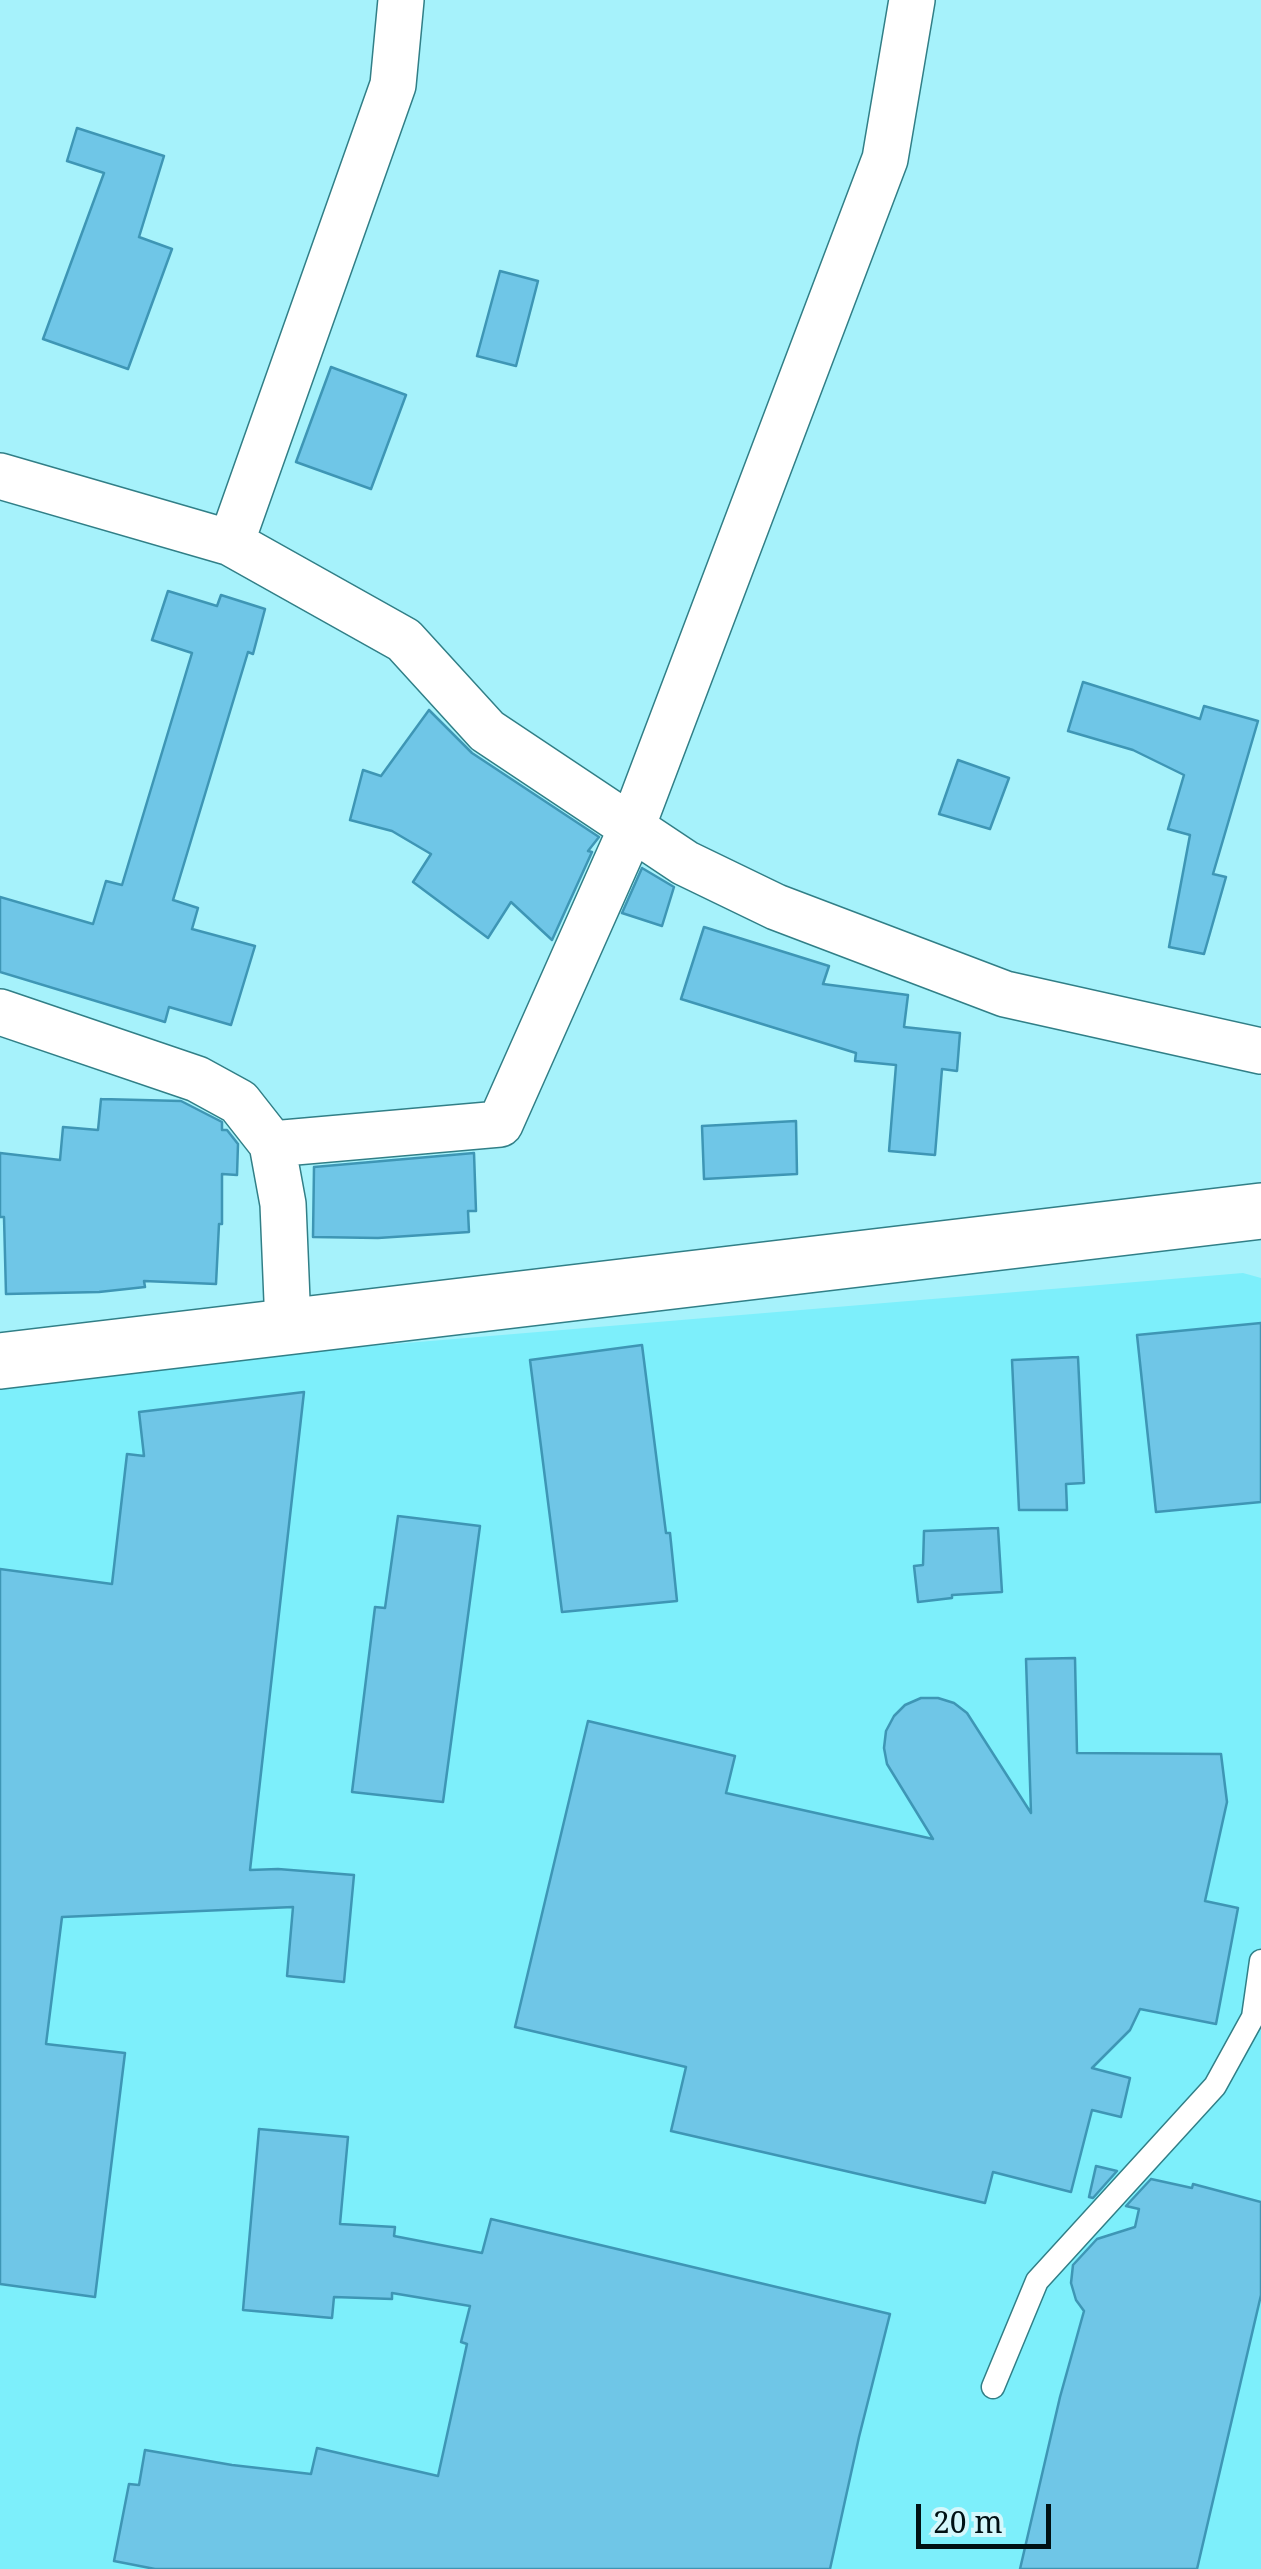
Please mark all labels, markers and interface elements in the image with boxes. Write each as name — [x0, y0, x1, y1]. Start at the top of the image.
scale bar — [921, 2484, 1056, 2546]
text: 20 m — [933, 2501, 1003, 2542]

